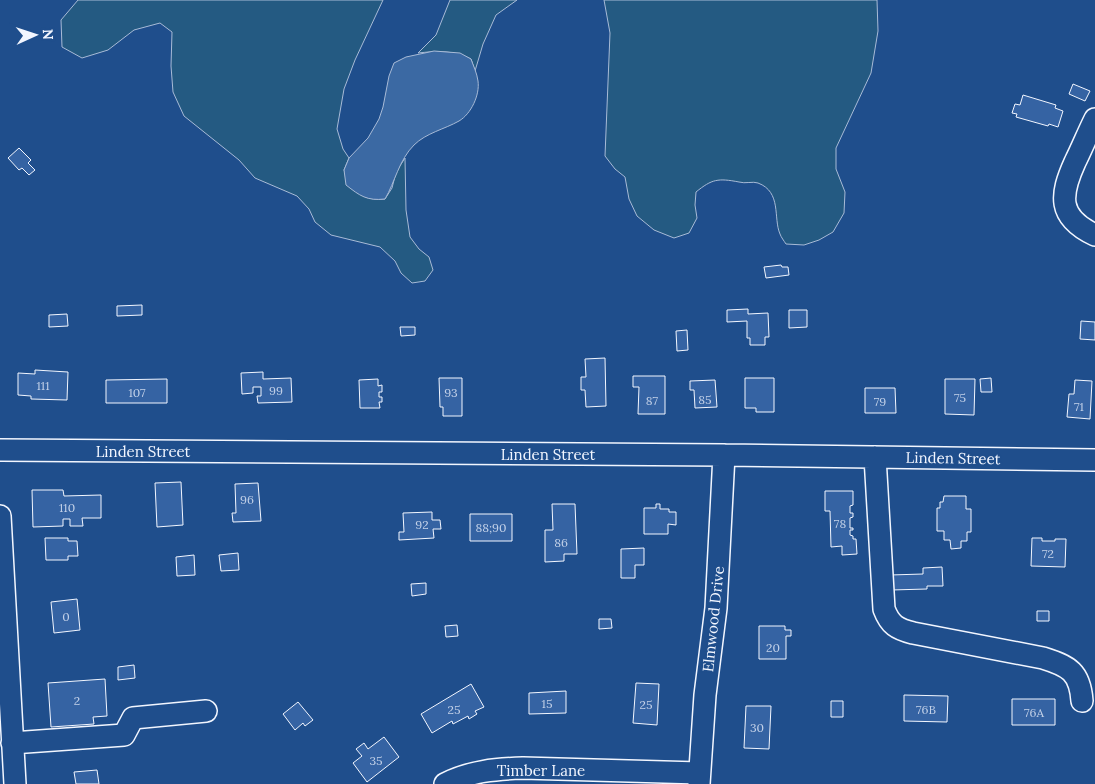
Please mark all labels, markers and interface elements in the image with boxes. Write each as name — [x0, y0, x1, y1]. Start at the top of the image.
north arrow — [10, 10, 60, 60]
text: N — [39, 28, 57, 40]
house number: 111 — [36, 378, 50, 393]
house number: 99 — [269, 383, 283, 398]
house number: 107 — [128, 385, 146, 400]
house number: 93 — [444, 385, 458, 400]
house number: 75 — [954, 390, 966, 405]
house number: 85 — [698, 392, 712, 407]
house number: 87 — [646, 393, 659, 408]
house number: 79 — [874, 394, 886, 409]
house number: 71 — [1074, 399, 1084, 414]
street label: Linden Street — [96, 442, 191, 461]
street label: Linden Street — [501, 445, 596, 464]
street label: Linden Street — [906, 448, 1001, 468]
house number: 96 — [240, 492, 254, 507]
house number: 110 — [59, 500, 75, 515]
house number: 78 — [834, 516, 846, 531]
house number: 92 — [415, 517, 429, 532]
house number: 88;90 — [475, 520, 507, 535]
house number: 86 — [554, 535, 568, 550]
house number: 72 — [1042, 546, 1054, 561]
street label: Elmwood Drive — [698, 565, 728, 673]
house number: 0 — [62, 609, 70, 624]
house number: 20 — [766, 640, 780, 655]
house number: 2 — [74, 693, 80, 708]
house number: 15 — [542, 696, 552, 711]
house number: 25 — [640, 697, 652, 712]
house number: 25 — [448, 702, 460, 717]
house number: 76B — [916, 702, 936, 717]
house number: 76A — [1024, 705, 1044, 720]
house number: 30 — [750, 720, 764, 735]
house number: 35 — [369, 753, 383, 768]
street label: Timber Lane — [497, 761, 585, 780]

